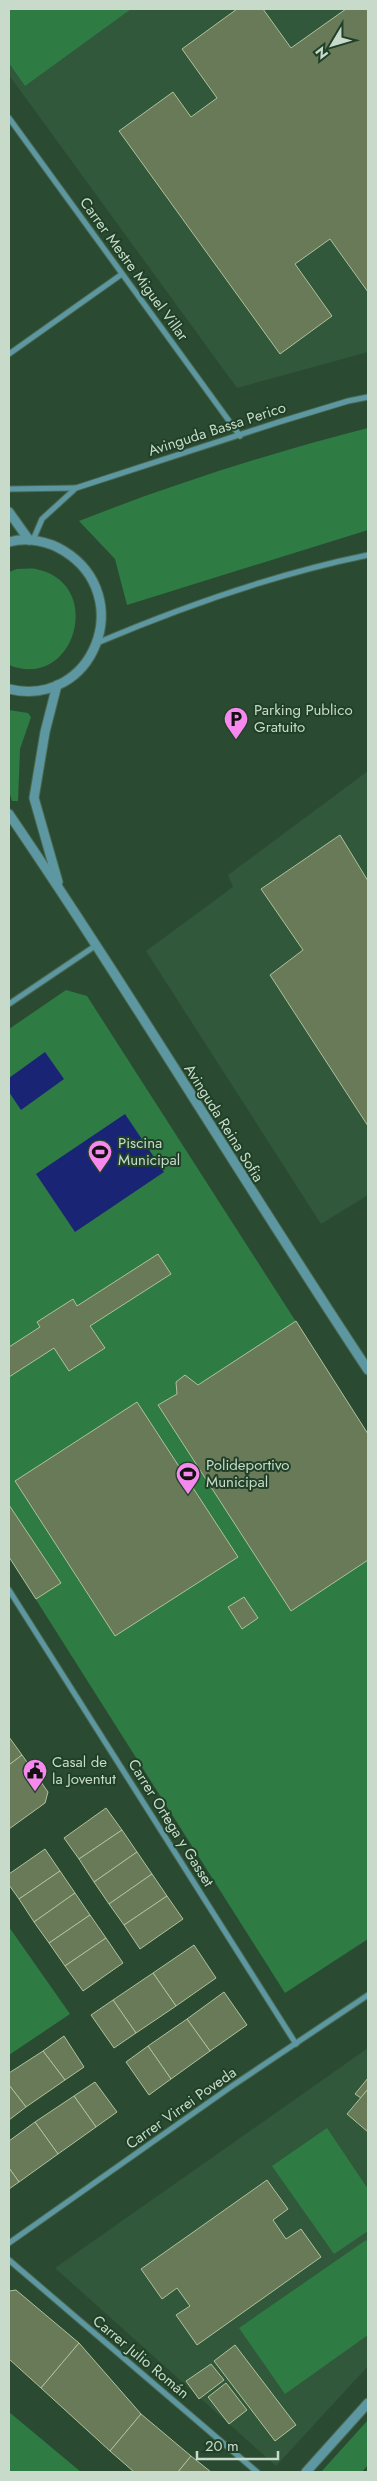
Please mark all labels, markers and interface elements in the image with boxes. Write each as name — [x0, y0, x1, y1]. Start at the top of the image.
north arrow — [307, 20, 357, 70]
text: N — [310, 42, 333, 64]
street label: Carrer Mestre Miguel Villar — [74, 193, 194, 346]
street label: Avinguda Bassa Perico — [145, 396, 289, 462]
place label: Parking Publico Gratuito — [254, 699, 353, 738]
parking icon: Parking Publico Gratuito — [223, 706, 249, 740]
street label: Avinguda Reina Sofia — [179, 1060, 269, 1186]
place label: Piscina Municipal — [118, 1132, 180, 1171]
sports icon: Piscina Municipal — [87, 1139, 113, 1173]
place label: Polideportivo Municipal — [206, 1454, 290, 1493]
sports icon: Polideportivo Municipal — [175, 1461, 201, 1495]
place label: Casal de la Joventut — [52, 1751, 116, 1790]
street label: Carrer Ortega y Gasset — [123, 1755, 219, 1891]
public building icon: Casal de la Joventut — [22, 1758, 48, 1792]
street label: Carrer Virrei Poveda — [121, 2062, 241, 2154]
street label: Carrer Julio Román — [88, 2310, 194, 2404]
scale bar — [197, 2428, 278, 2460]
text: 20 m — [205, 2435, 239, 2457]

